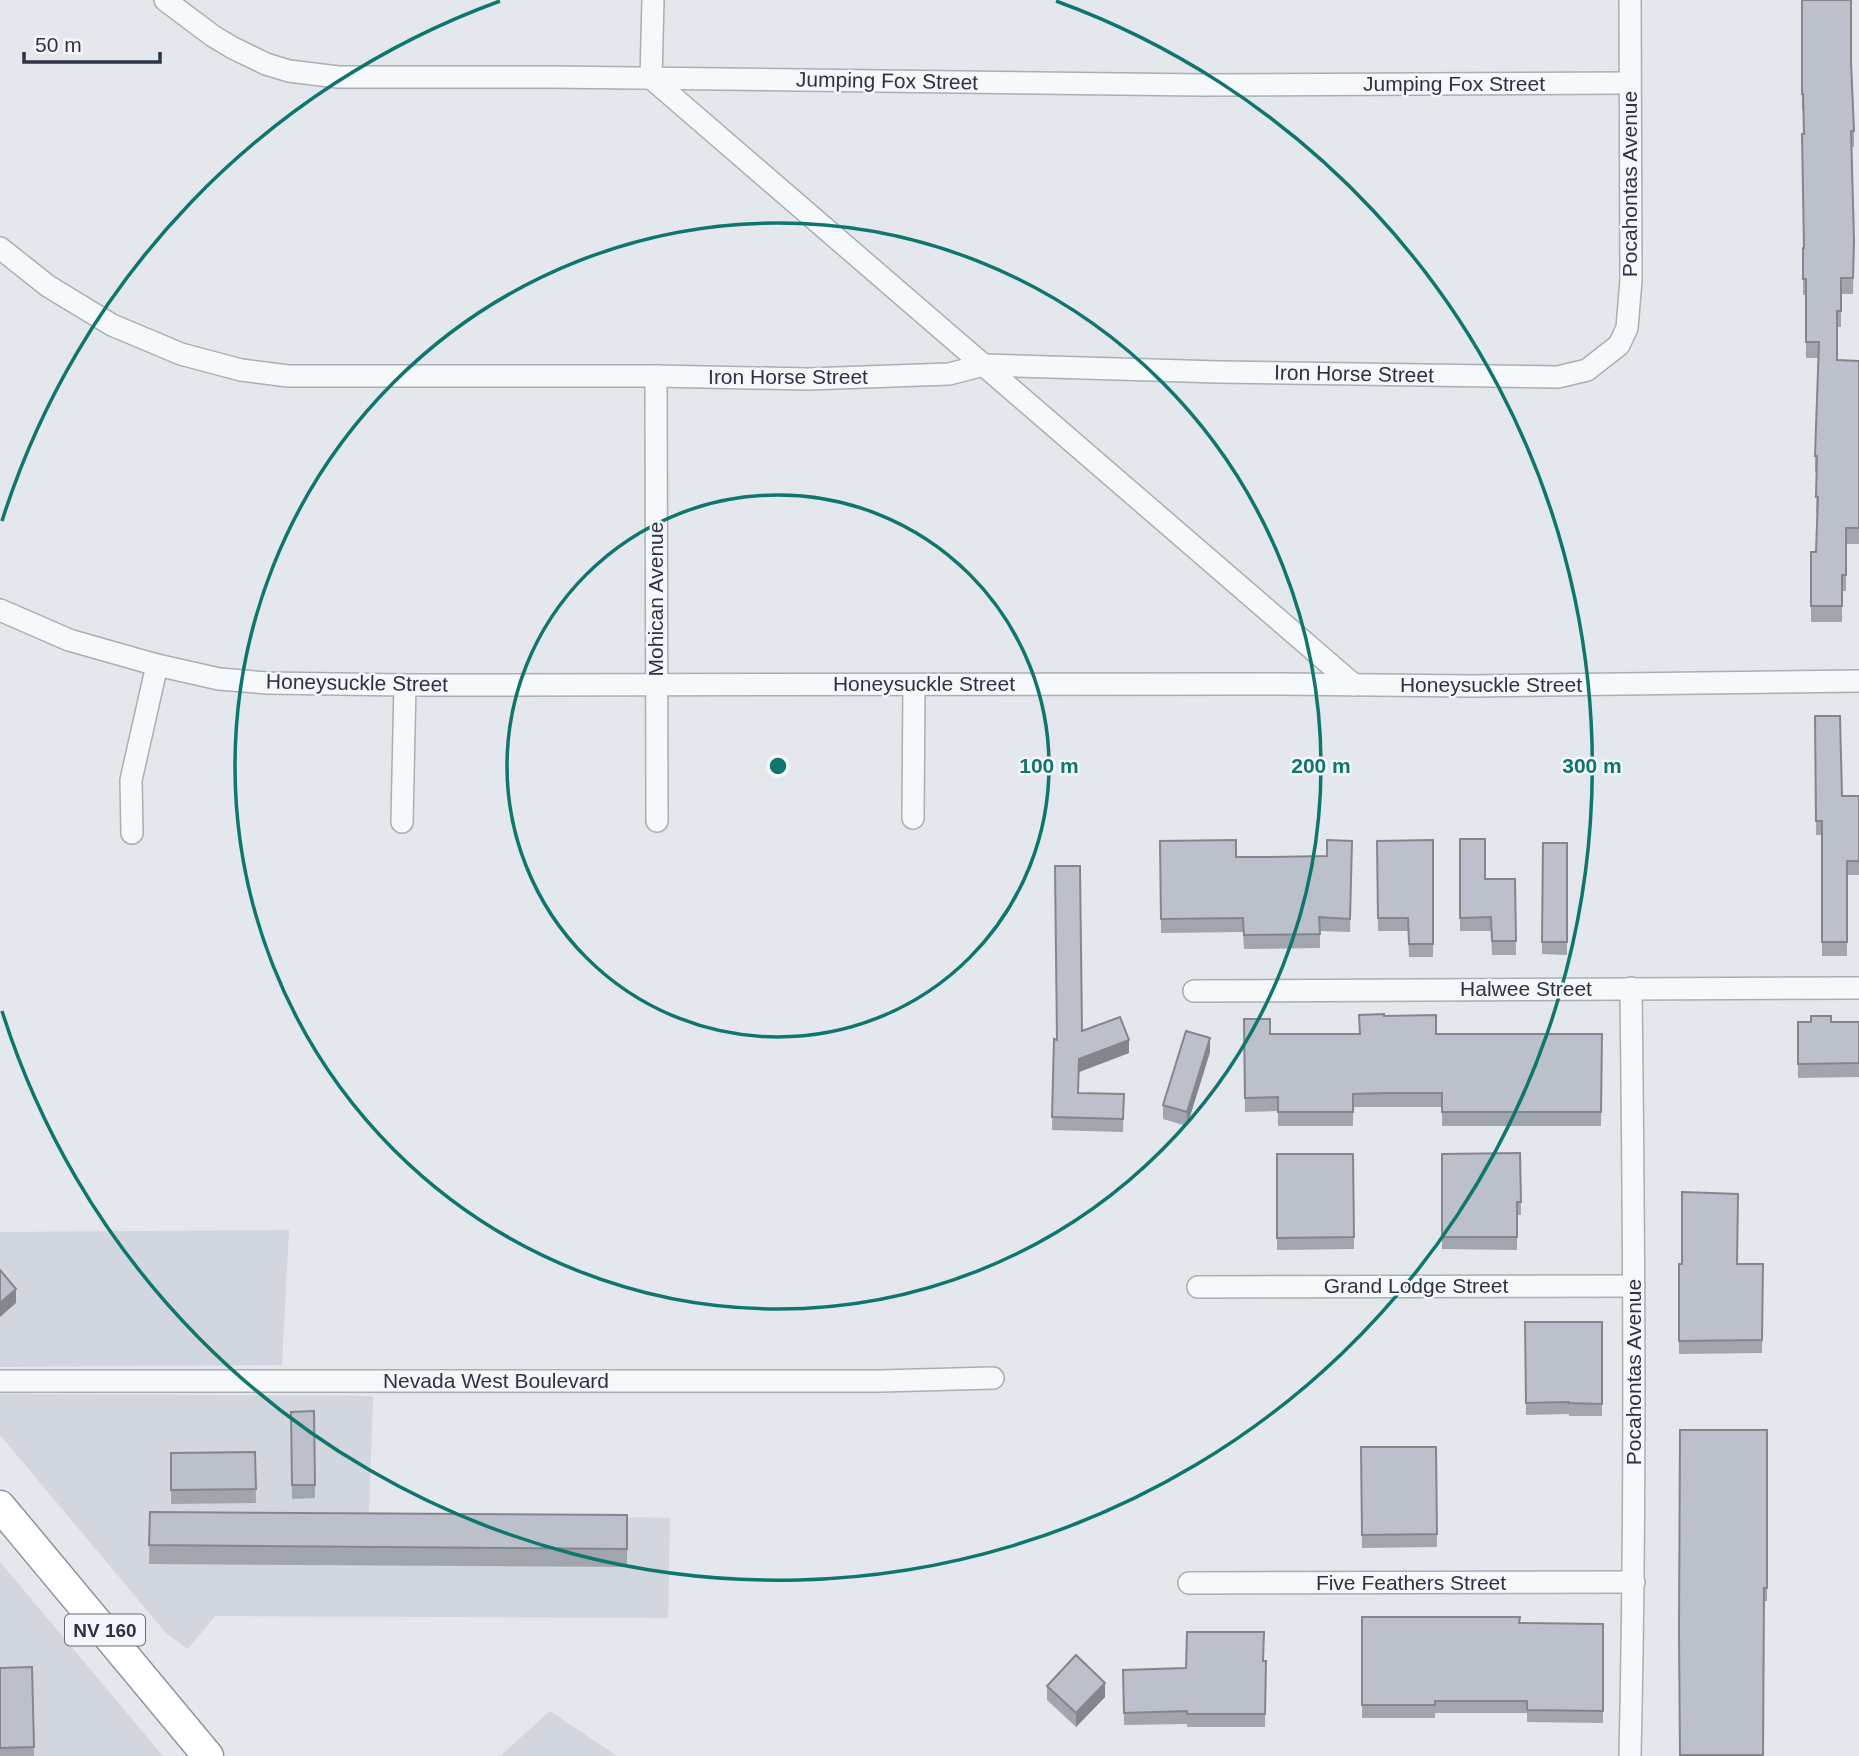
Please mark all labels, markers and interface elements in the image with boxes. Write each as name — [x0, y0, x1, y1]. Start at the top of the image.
scale bar — [24, 21, 161, 65]
text: 50 m — [35, 33, 82, 56]
street label: Jumping Fox Street — [796, 67, 978, 94]
street label: Jumping Fox Street — [1363, 72, 1545, 95]
street label: Pocahontas Avenue — [1618, 91, 1641, 277]
street label: Iron Horse Street — [1274, 361, 1434, 386]
street label: Iron Horse Street — [708, 365, 868, 388]
street label: Mohican Avenue — [644, 522, 667, 676]
street label: Honeysuckle Street — [266, 669, 448, 696]
street label: Honeysuckle Street — [833, 672, 1015, 695]
street label: Honeysuckle Street — [1400, 673, 1582, 696]
centre of rings — [766, 754, 790, 778]
text: 100 m — [1019, 754, 1079, 777]
text: 200 m — [1291, 754, 1351, 777]
text: 300 m — [1562, 754, 1622, 777]
street label: Halwee Street — [1460, 977, 1592, 1000]
street label: Grand Lodge Street — [1324, 1274, 1508, 1297]
street label: Pocahontas Avenue — [1622, 1279, 1645, 1465]
street label: Nevada West Boulevard — [383, 1369, 609, 1392]
street label: Five Feathers Street — [1316, 1571, 1506, 1594]
road number: NV 160 — [65, 1614, 145, 1646]

